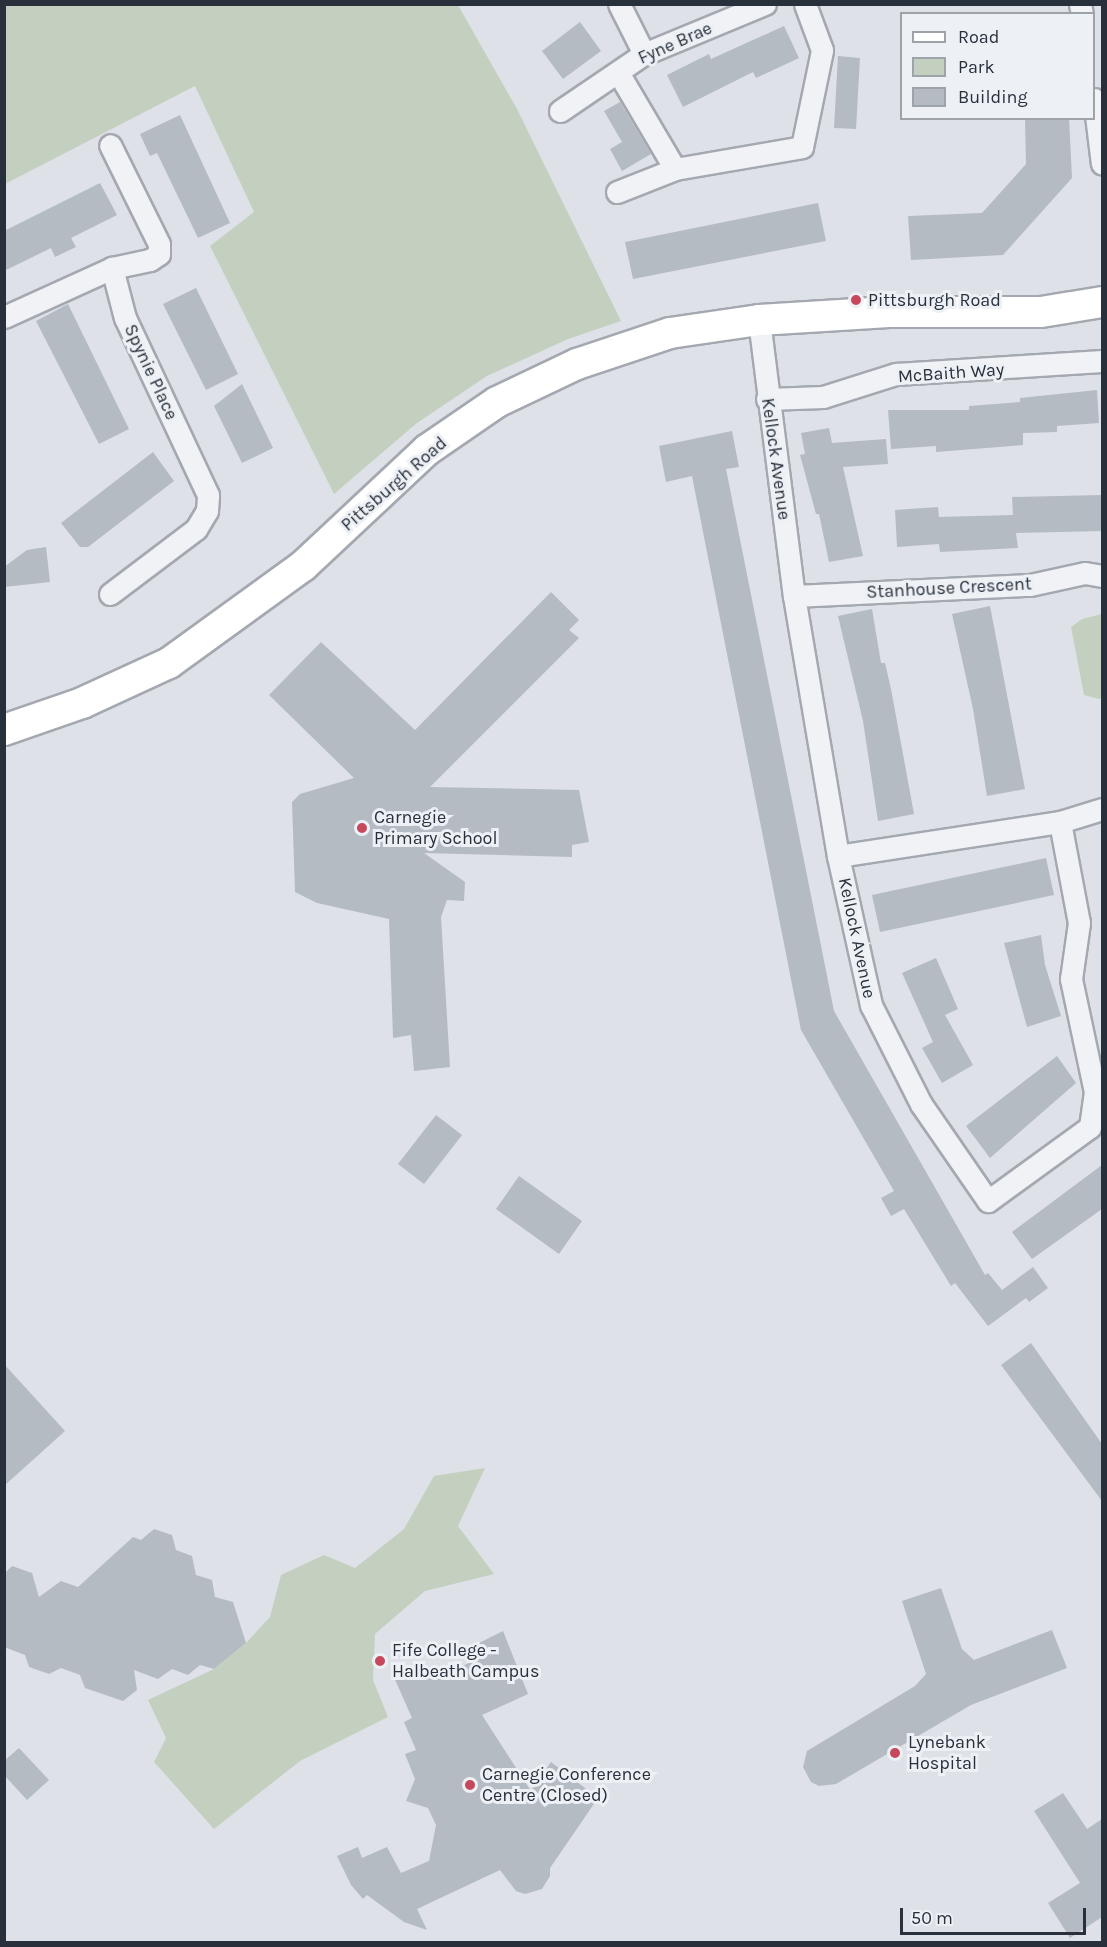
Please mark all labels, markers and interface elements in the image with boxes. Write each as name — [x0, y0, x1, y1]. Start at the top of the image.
legend — [900, 12, 1095, 120]
street label: Fyne Brae — [635, 17, 715, 69]
text: Road — [958, 26, 999, 48]
text: Park — [958, 56, 995, 78]
text: Building — [958, 86, 1028, 108]
place label: Pittsburgh Road — [868, 289, 1001, 311]
marker: Pittsburgh Road — [849, 293, 863, 307]
street label: Spynie Place — [119, 321, 183, 423]
street label: McBaith Way — [897, 359, 1005, 387]
street label: Kellock Avenue — [757, 397, 795, 521]
street label: Pittsburgh Road — [337, 432, 451, 536]
street label: Stanhouse Crescent — [866, 573, 1032, 603]
place label: Carnegie Primary School — [374, 807, 497, 850]
marker: Carnegie Primary School — [355, 821, 369, 835]
street label: Kellock Avenue — [834, 876, 880, 1000]
place label: Fife College - Halbeath Campus — [392, 1640, 539, 1682]
marker: Fife College - Halbeath Campus — [373, 1654, 387, 1668]
place label: Lynebank Hospital — [908, 1732, 986, 1774]
marker: Lynebank Hospital — [886, 1744, 904, 1762]
place label: Carnegie Conference Centre (Closed) — [482, 1764, 651, 1806]
marker: Carnegie Conference Centre (Closed) — [463, 1778, 477, 1792]
scale bar — [903, 1896, 1089, 1934]
text: 50 m — [911, 1907, 953, 1929]

